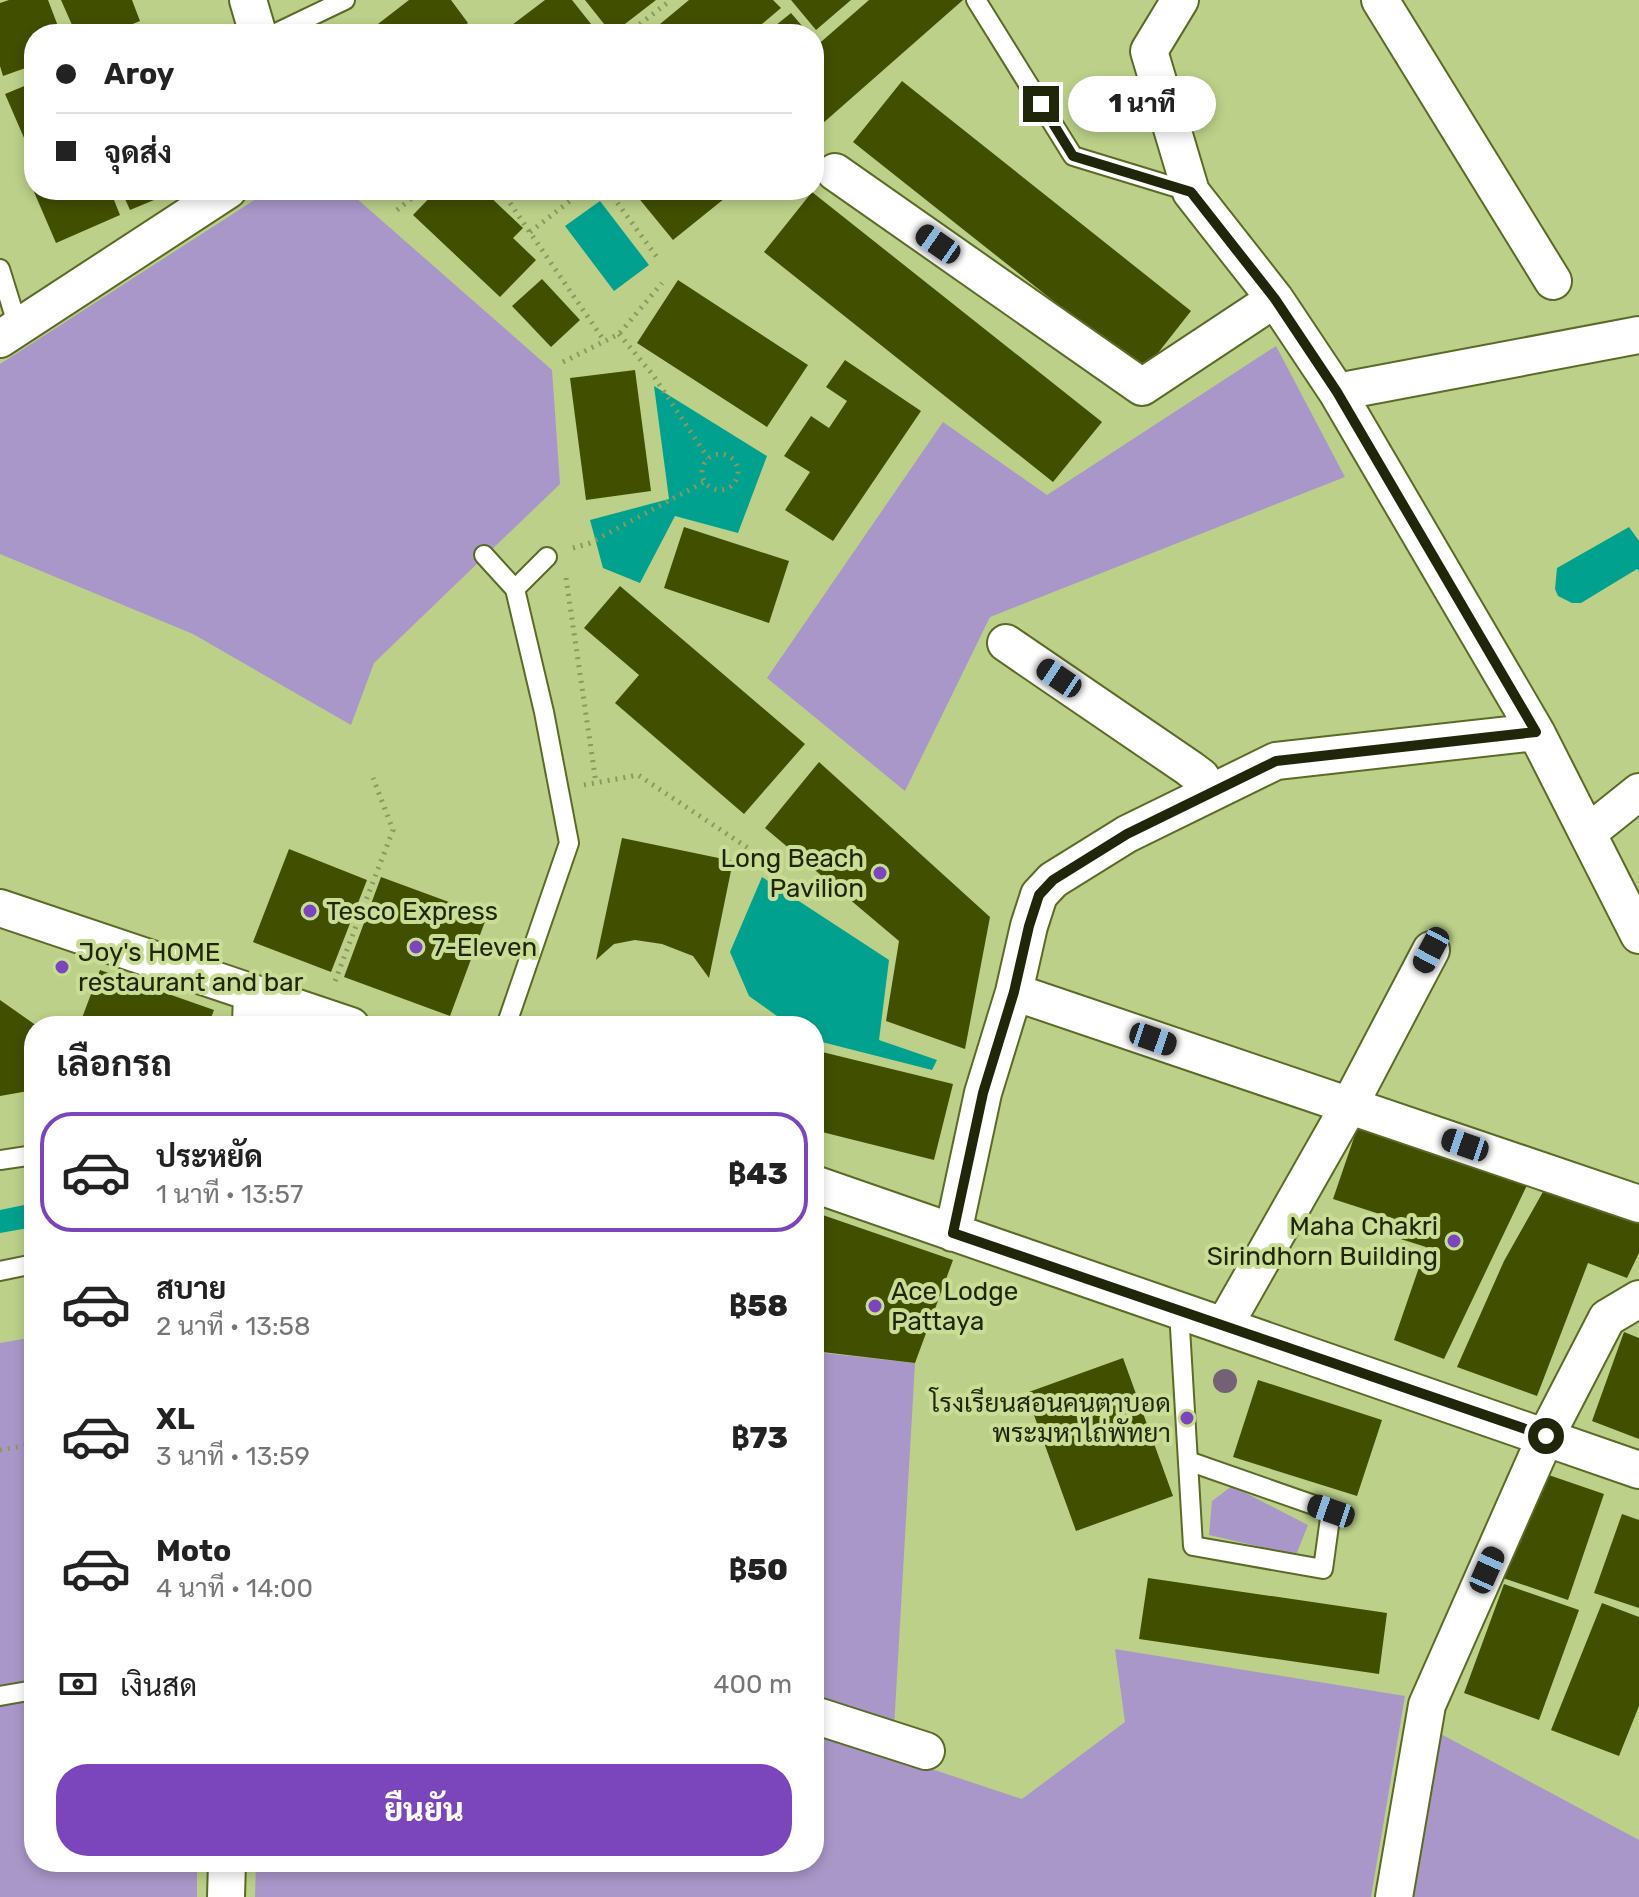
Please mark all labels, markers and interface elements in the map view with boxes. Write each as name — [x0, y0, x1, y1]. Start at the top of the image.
text: Aroy — [104, 56, 175, 92]
callout: 1 นาที — [1069, 76, 1217, 132]
route end — [1023, 86, 1059, 122]
text: 1 นาที — [1108, 88, 1176, 119]
text: จุดส่ง — [104, 135, 172, 171]
car — [911, 220, 965, 268]
car — [1032, 655, 1086, 701]
place label: Long Beach Pavilion — [721, 843, 864, 904]
marker: Long Beach Pavilion — [871, 864, 889, 882]
place label: Tesco Express — [326, 896, 498, 927]
marker: Tesco Express — [301, 902, 319, 920]
car — [1409, 923, 1453, 977]
place label: 7-Eleven — [432, 932, 537, 963]
place label: Joy's HOME restaurant and bar — [78, 937, 303, 998]
marker: 7-Eleven — [407, 938, 425, 956]
marker: Joy's HOME restaurant and bar — [53, 958, 71, 976]
car — [1126, 1020, 1180, 1058]
text: เลือกรถ — [56, 1042, 172, 1085]
car — [1438, 1126, 1492, 1164]
icon: car — [60, 1136, 132, 1208]
text: ประหยัด — [156, 1139, 263, 1175]
text: ฿43 — [728, 1156, 788, 1192]
text: 1 นาที · 13:57 — [156, 1179, 303, 1210]
place label: Maha Chakri Sirindhorn Building — [1207, 1211, 1438, 1272]
marker: Maha Chakri Sirindhorn Building — [1445, 1232, 1463, 1250]
icon: car — [60, 1268, 132, 1340]
text: สบาย — [156, 1271, 226, 1307]
place label: Ace Lodge Pattaya — [891, 1276, 1018, 1337]
text: ฿58 — [729, 1288, 788, 1324]
marker: Ace Lodge Pattaya — [866, 1297, 884, 1315]
text: 2 นาที · 13:58 — [156, 1311, 311, 1342]
place label: โรงเรียนสอนคนตาบอด พระมหาไถ่พัทยา — [928, 1387, 1171, 1449]
icon: car — [60, 1400, 132, 1472]
text: XL — [156, 1401, 195, 1437]
marker: โรงเรียนสอนคนตาบอด พระมหาไถ่พัทยา — [1178, 1409, 1196, 1427]
route start — [1528, 1418, 1564, 1454]
text: ฿73 — [731, 1420, 788, 1456]
text: 3 นาที · 13:59 — [156, 1441, 310, 1472]
car — [1304, 1492, 1358, 1530]
icon: car — [60, 1532, 132, 1604]
text: Moto — [156, 1533, 231, 1569]
car — [1466, 1543, 1508, 1597]
text: ฿50 — [729, 1552, 788, 1588]
text: 4 นาที · 14:00 — [156, 1573, 313, 1604]
icon: cash — [56, 1662, 100, 1706]
text: เงินสด — [120, 1668, 197, 1704]
text: 400 m — [713, 1669, 792, 1700]
button: ยืนยัน — [56, 1764, 792, 1856]

